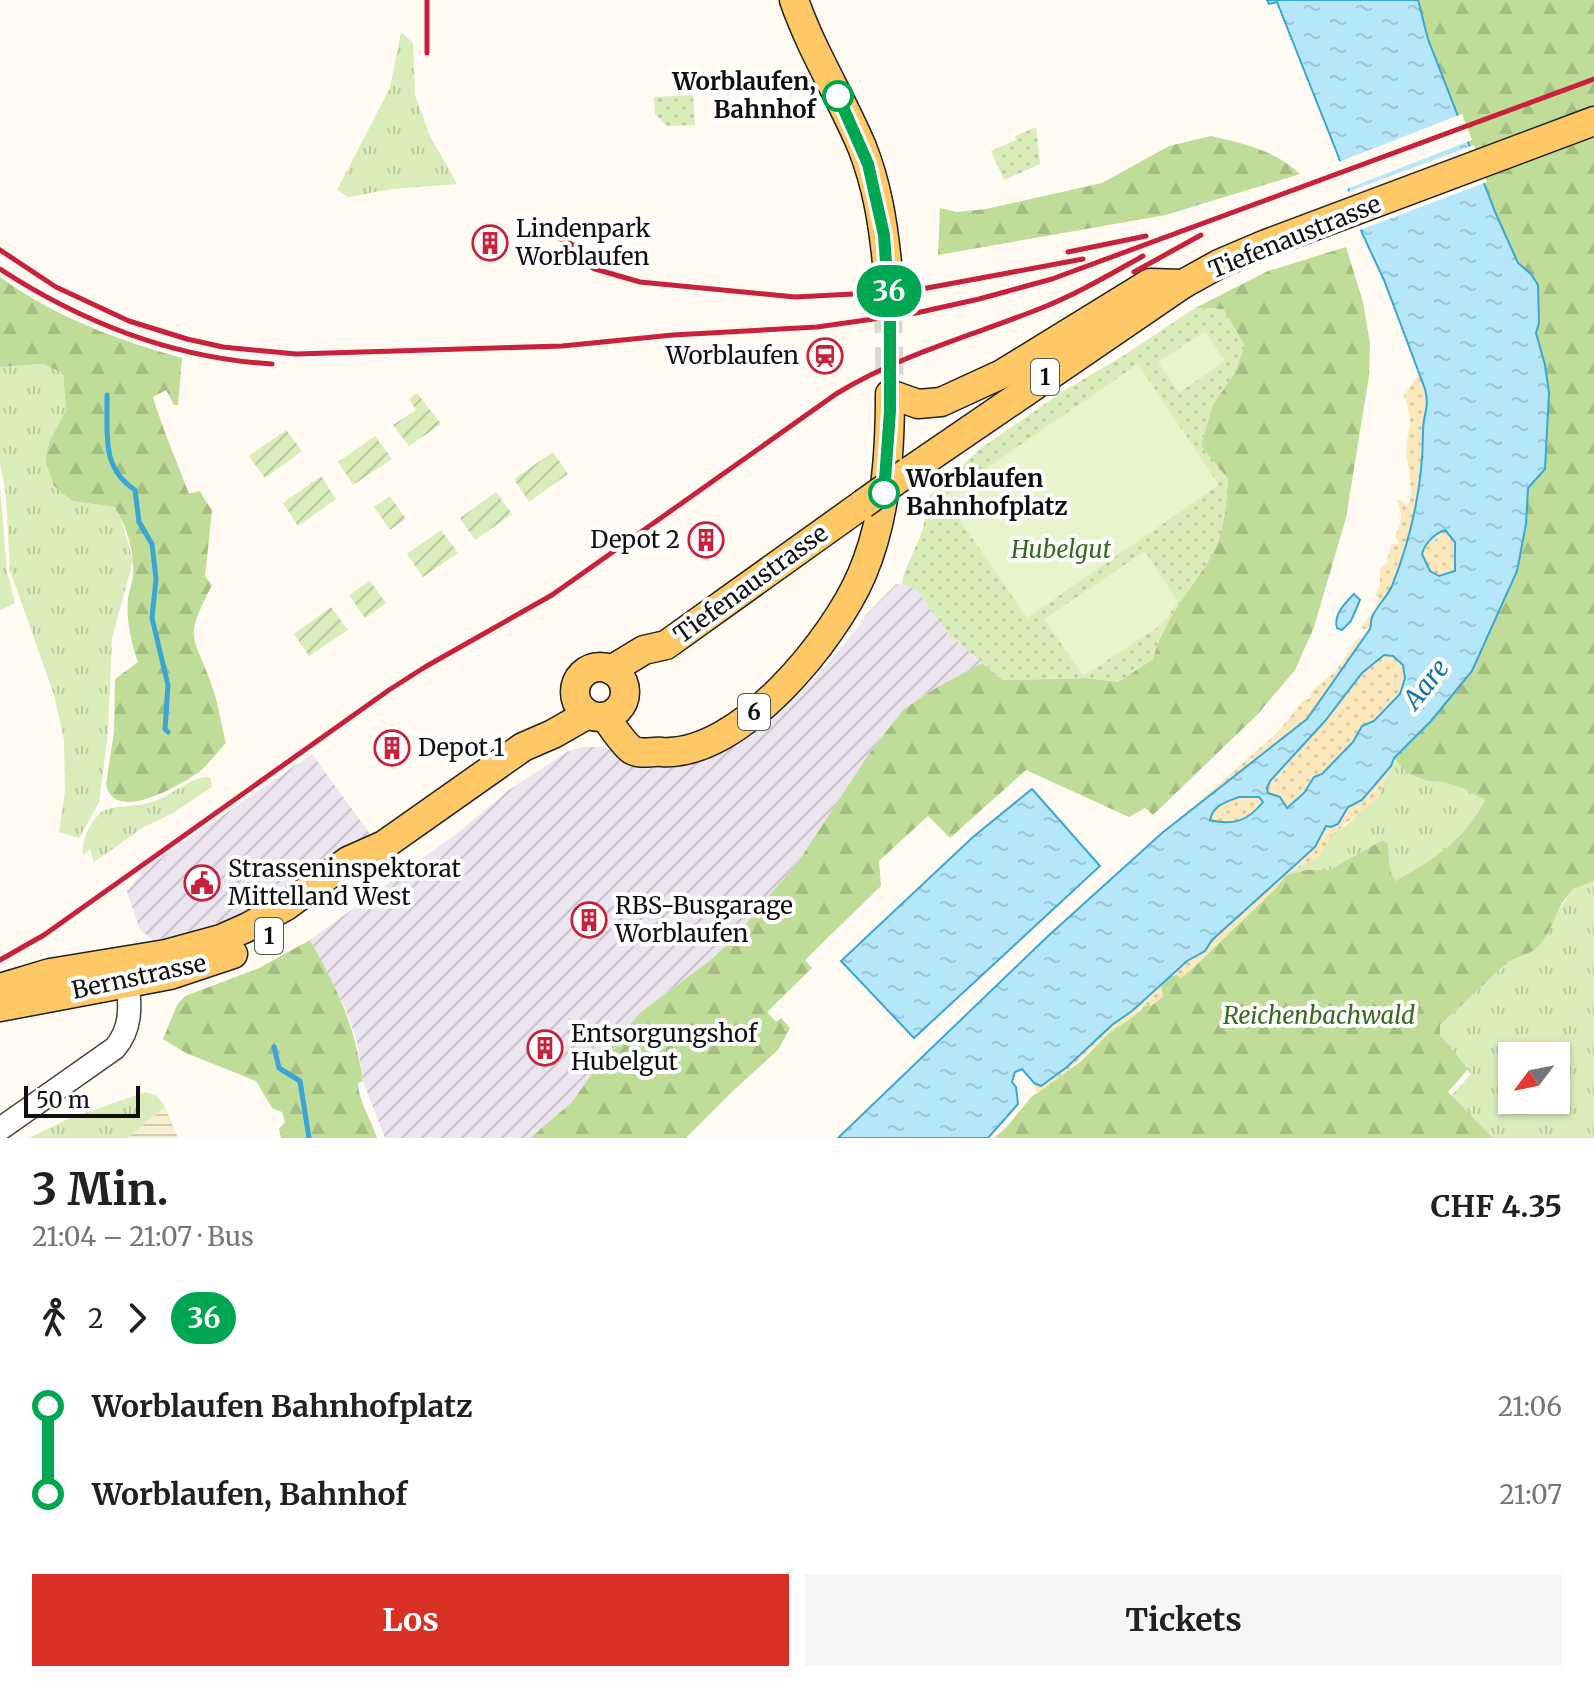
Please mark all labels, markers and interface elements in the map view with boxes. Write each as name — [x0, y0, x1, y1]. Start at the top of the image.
place label: Worblaufen, Bahnhof — [671, 66, 817, 125]
marker: Worblaufen, Bahnhof — [823, 81, 853, 111]
street label: Tiefenaustrasse — [1204, 188, 1385, 285]
place label: Lindenpark Worblaufen — [515, 213, 651, 272]
building icon: Lindenpark Worblaufen — [471, 224, 509, 262]
line badge: 36 — [853, 265, 925, 317]
text: 36 — [873, 273, 905, 309]
station icon: Worblaufen — [806, 337, 844, 375]
place label: Worblaufen — [665, 340, 799, 371]
road number: 1 — [1031, 359, 1059, 395]
place label: Worblaufen Bahnhofplatz — [905, 463, 1068, 522]
marker: Worblaufen Bahnhofplatz — [869, 478, 899, 508]
street label: Tiefenaustrasse — [668, 517, 834, 650]
building icon: Depot 2 — [687, 521, 725, 559]
place label: Depot 2 — [590, 524, 680, 555]
park label: Hubelgut — [1010, 534, 1112, 565]
water label: Aare — [1394, 652, 1456, 717]
road number: 6 — [738, 694, 770, 730]
building icon: Depot 1 — [373, 729, 411, 767]
place label: Depot 1 — [418, 732, 504, 763]
place label: Strasseninspektorat Mittelland West — [228, 853, 461, 912]
public building icon: Strasseninspektorat Mittelland West — [183, 864, 221, 902]
place label: RBS-Busgarage Worblaufen — [614, 890, 793, 949]
building icon: RBS-Busgarage Worblaufen — [570, 901, 608, 939]
road number: 1 — [255, 918, 283, 954]
street label: Bernstrasse — [69, 947, 209, 1006]
park label: Reichenbachwald — [1223, 1000, 1415, 1031]
place label: Entsorgungshof Hubelgut — [571, 1018, 758, 1077]
building icon: Entsorgungshof Hubelgut — [526, 1029, 564, 1067]
north arrow — [1498, 1042, 1570, 1114]
map controls — [1498, 1042, 1570, 1114]
scale bar — [24, 1082, 140, 1118]
text: 50 m — [36, 1086, 90, 1114]
text: 3 Min. — [32, 1162, 169, 1217]
text: CHF 4.35 — [1431, 1187, 1562, 1225]
text: 21:04 – 21:07 · Bus — [32, 1220, 254, 1253]
icon: walk — [32, 1296, 76, 1340]
icon: forward — [115, 1296, 159, 1340]
text: 36 — [187, 1300, 220, 1336]
text: 2 — [88, 1302, 103, 1335]
text: Worblaufen Bahnhofplatz — [92, 1387, 473, 1425]
text: 21:06 — [1498, 1390, 1562, 1423]
text: Worblaufen, Bahnhof — [92, 1475, 407, 1513]
text: 21:07 — [1499, 1478, 1562, 1511]
button: Los — [32, 1574, 789, 1666]
button: Tickets — [805, 1574, 1562, 1666]

